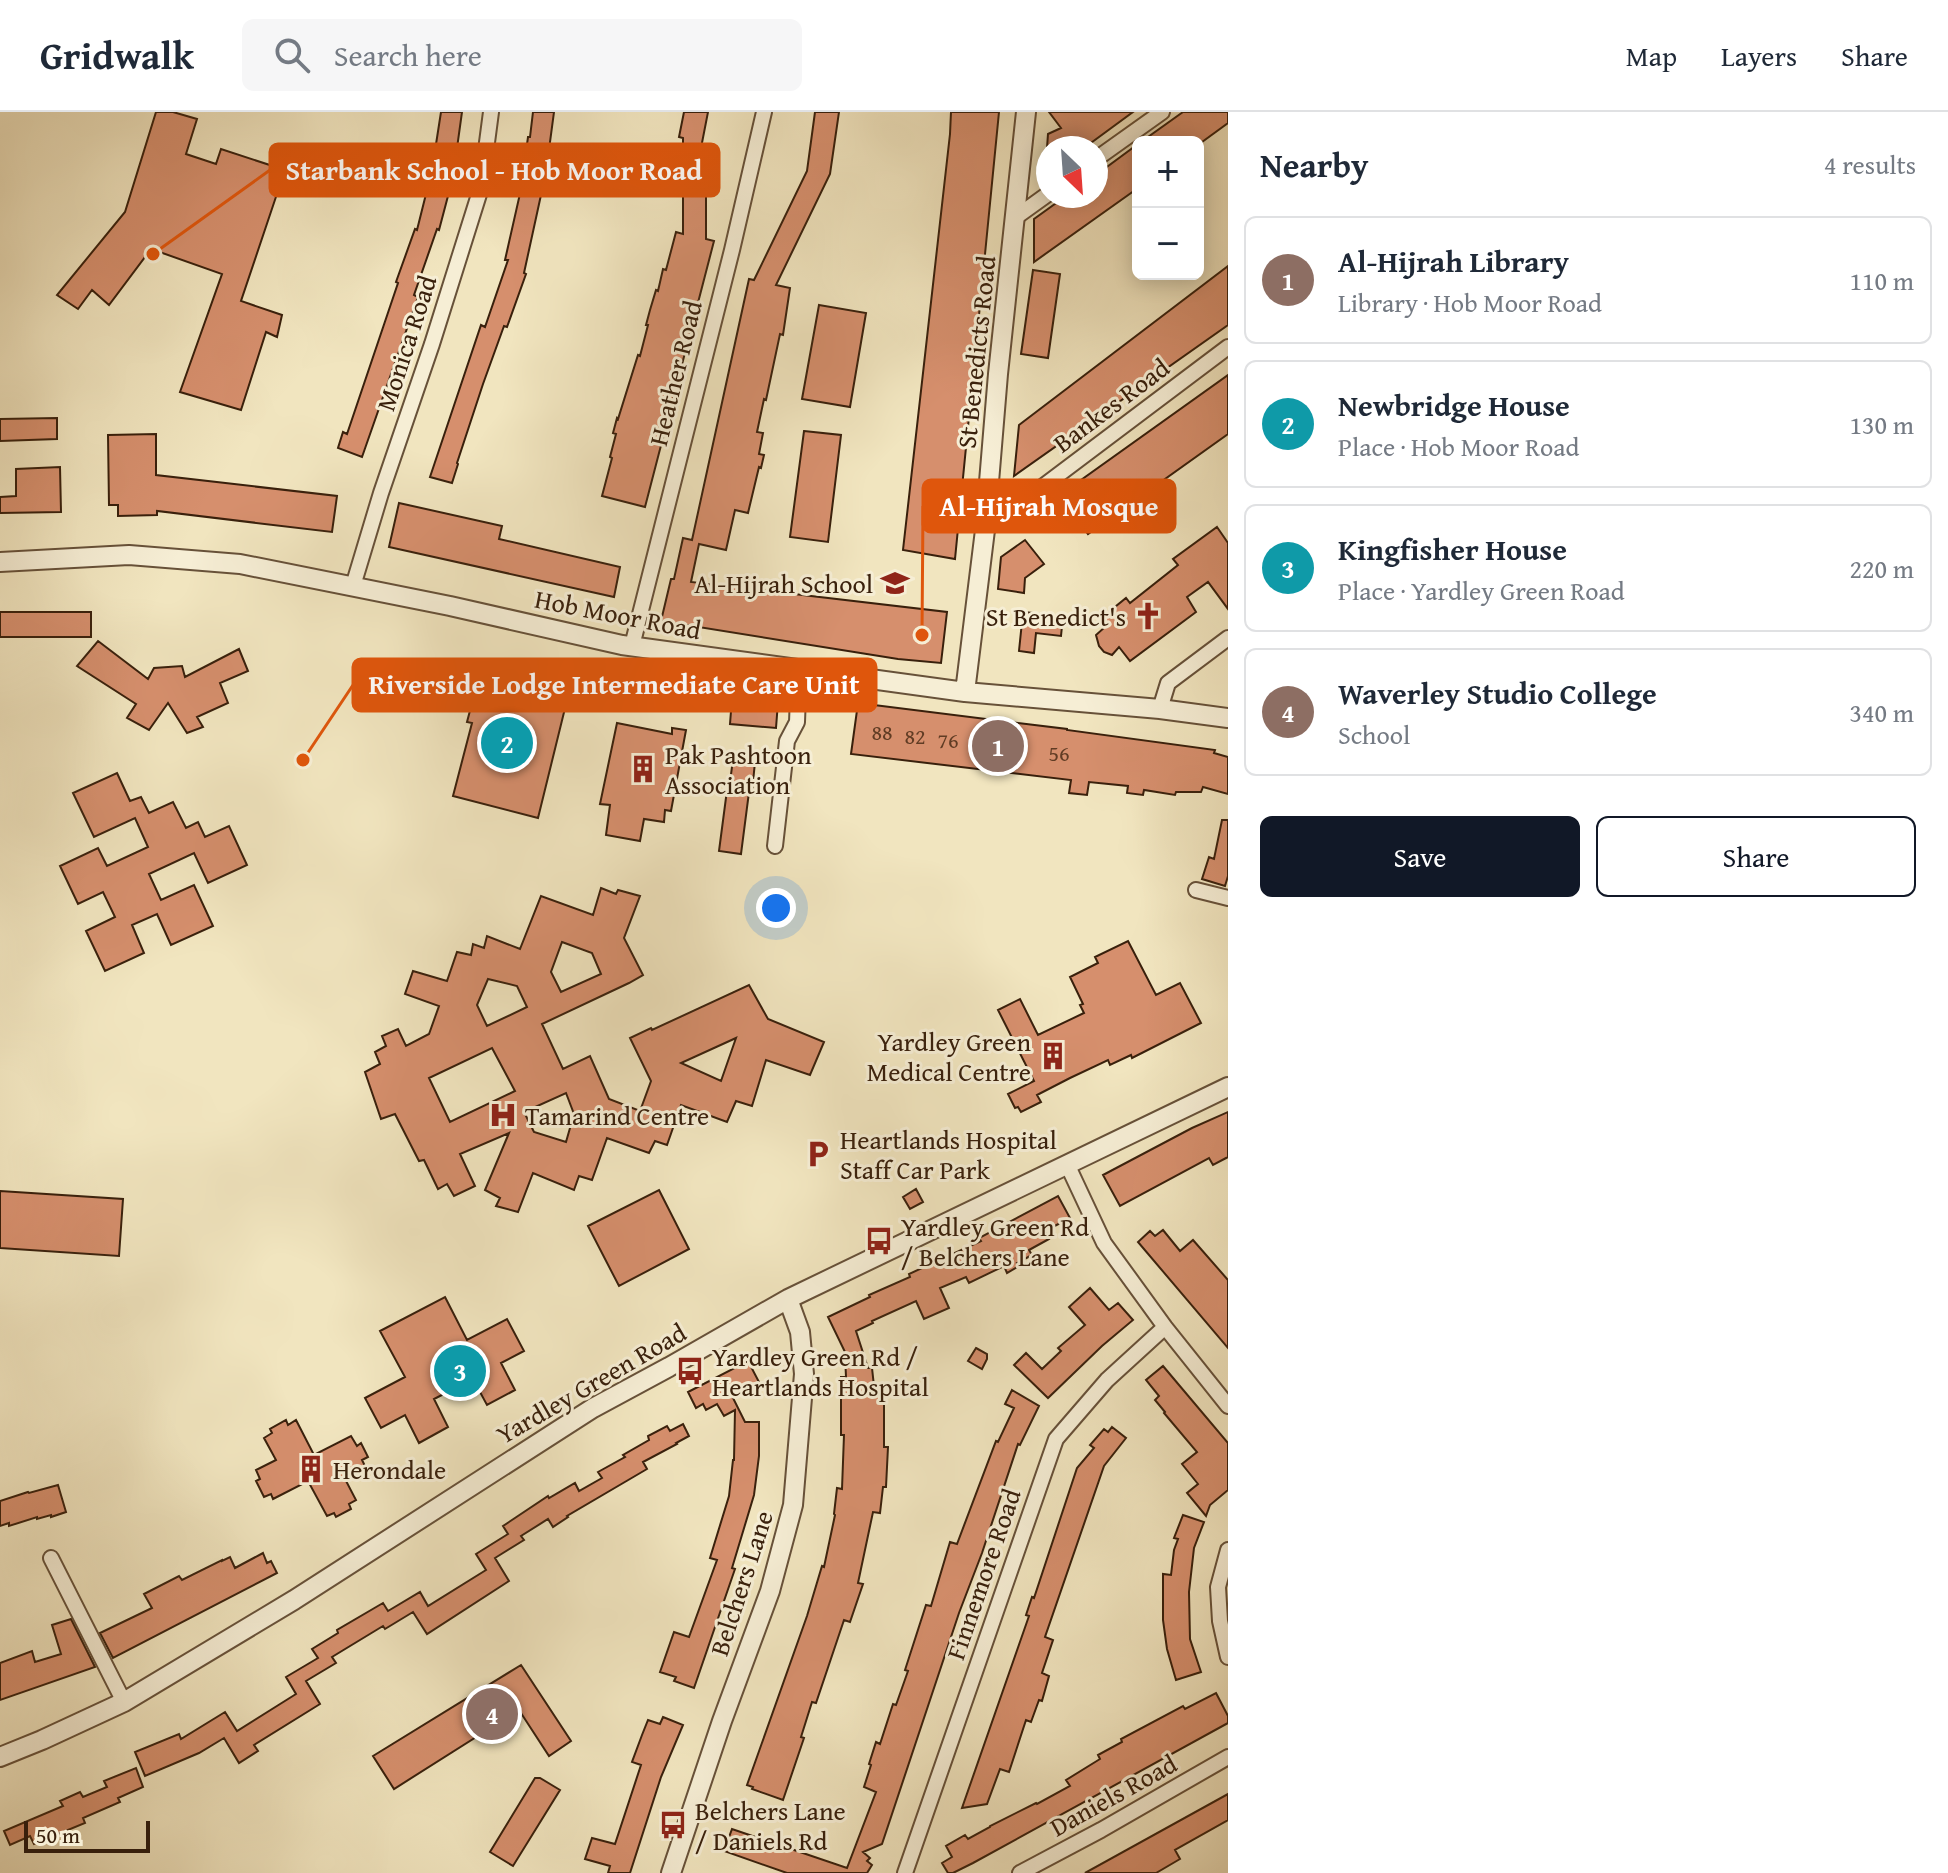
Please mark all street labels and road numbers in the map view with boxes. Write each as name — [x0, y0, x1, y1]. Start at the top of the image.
street label: St Benedicts Road — [946, 254, 1006, 450]
street label: Monica Road — [366, 270, 446, 416]
street label: Heather Road — [638, 296, 712, 450]
street label: Bankes Road — [1045, 348, 1178, 462]
street label: Hob Moor Road — [532, 579, 704, 649]
street label: Yardley Green Road — [489, 1313, 693, 1453]
street label: Finnemore Road — [935, 1483, 1031, 1665]
street label: Belchers Lane — [699, 1505, 783, 1661]
street label: Daniels Road — [1042, 1744, 1184, 1846]

